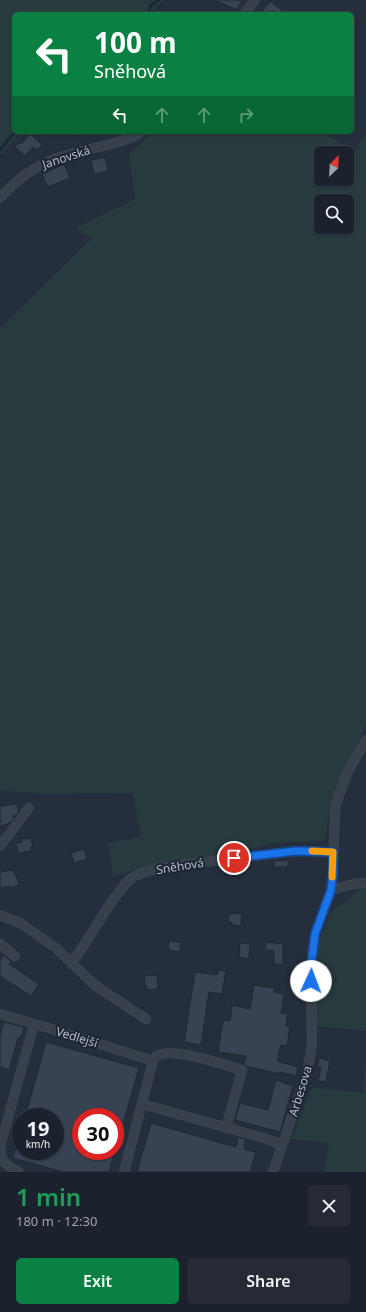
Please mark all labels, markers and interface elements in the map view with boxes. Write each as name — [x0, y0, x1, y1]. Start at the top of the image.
text: 100 m — [94, 23, 177, 61]
icon: left — [28, 28, 80, 80]
text: Sněhová — [94, 59, 166, 83]
icon: left — [109, 104, 131, 126]
icon: ahead — [151, 104, 173, 126]
icon: ahead — [193, 104, 215, 126]
icon: right — [235, 104, 257, 126]
street label: Janovská — [39, 141, 92, 173]
north arrow — [314, 146, 354, 186]
map controls — [314, 146, 354, 234]
button: search — [314, 194, 354, 234]
pin — [217, 841, 251, 875]
icon: arrive — [223, 847, 245, 869]
street label: Sněhová — [155, 854, 205, 878]
position arrow — [290, 960, 332, 1002]
street label: Vedlejší — [54, 1023, 101, 1052]
street label: Arbesova — [284, 1063, 316, 1119]
speed limit sign: 30 — [72, 1108, 124, 1160]
text: 19 — [27, 1115, 49, 1142]
text: km/h — [26, 1137, 50, 1151]
text: 1 min — [16, 1180, 81, 1213]
button: close — [308, 1185, 350, 1227]
text: 180 m · 12:30 — [16, 1212, 97, 1230]
button: Exit — [16, 1258, 179, 1304]
button: Share — [187, 1258, 350, 1304]

